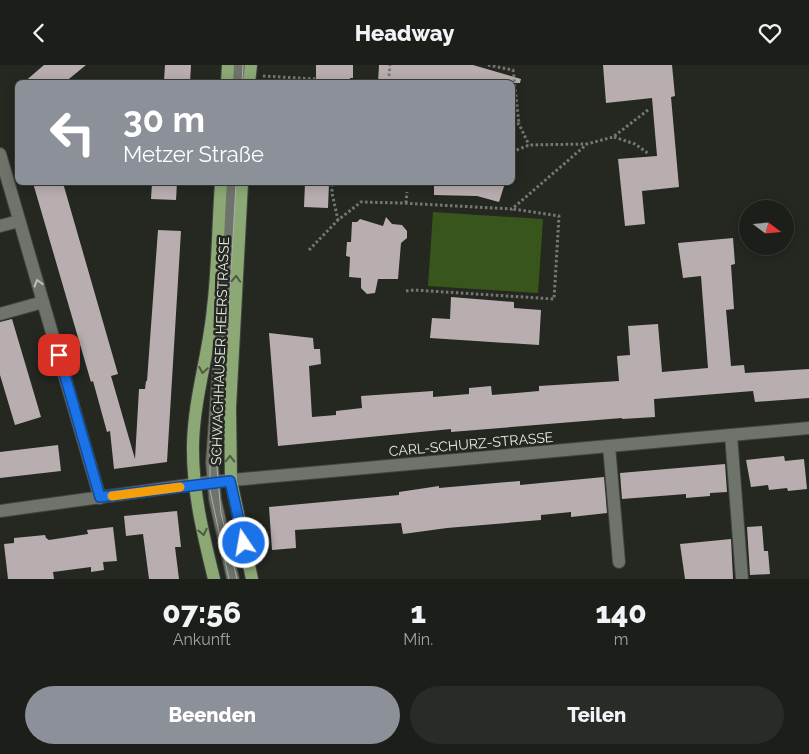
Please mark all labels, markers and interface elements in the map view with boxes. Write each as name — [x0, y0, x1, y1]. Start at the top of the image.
icon: back — [25, 19, 53, 47]
icon: heart — [756, 19, 784, 47]
text: Headway — [355, 20, 454, 46]
text: 30 m — [123, 99, 205, 140]
icon: left — [40, 100, 105, 165]
text: Metzer Straße — [123, 141, 264, 167]
north arrow — [739, 200, 794, 255]
map controls — [739, 200, 794, 255]
street label: SCHWACHHAUSER HEERSTRASSE — [208, 237, 232, 465]
one-way arrow — [231, 275, 242, 283]
one-way arrow — [33, 279, 43, 287]
pin — [38, 334, 80, 376]
icon: arrive — [45, 341, 73, 369]
one-way arrow — [199, 366, 209, 375]
street label: CARL-SCHURZ-STRASSE — [388, 429, 554, 459]
one-way arrow — [225, 455, 235, 462]
position arrow — [217, 516, 269, 568]
one-way arrow — [197, 528, 208, 537]
text: 07:56 — [162, 595, 241, 630]
text: 1 — [411, 595, 426, 630]
text: 140 — [595, 595, 647, 630]
text: Ankunft — [173, 630, 231, 649]
text: Min. — [403, 630, 433, 649]
text: m — [614, 630, 628, 649]
button: Beenden — [25, 686, 400, 744]
button: Teilen — [410, 686, 784, 744]

